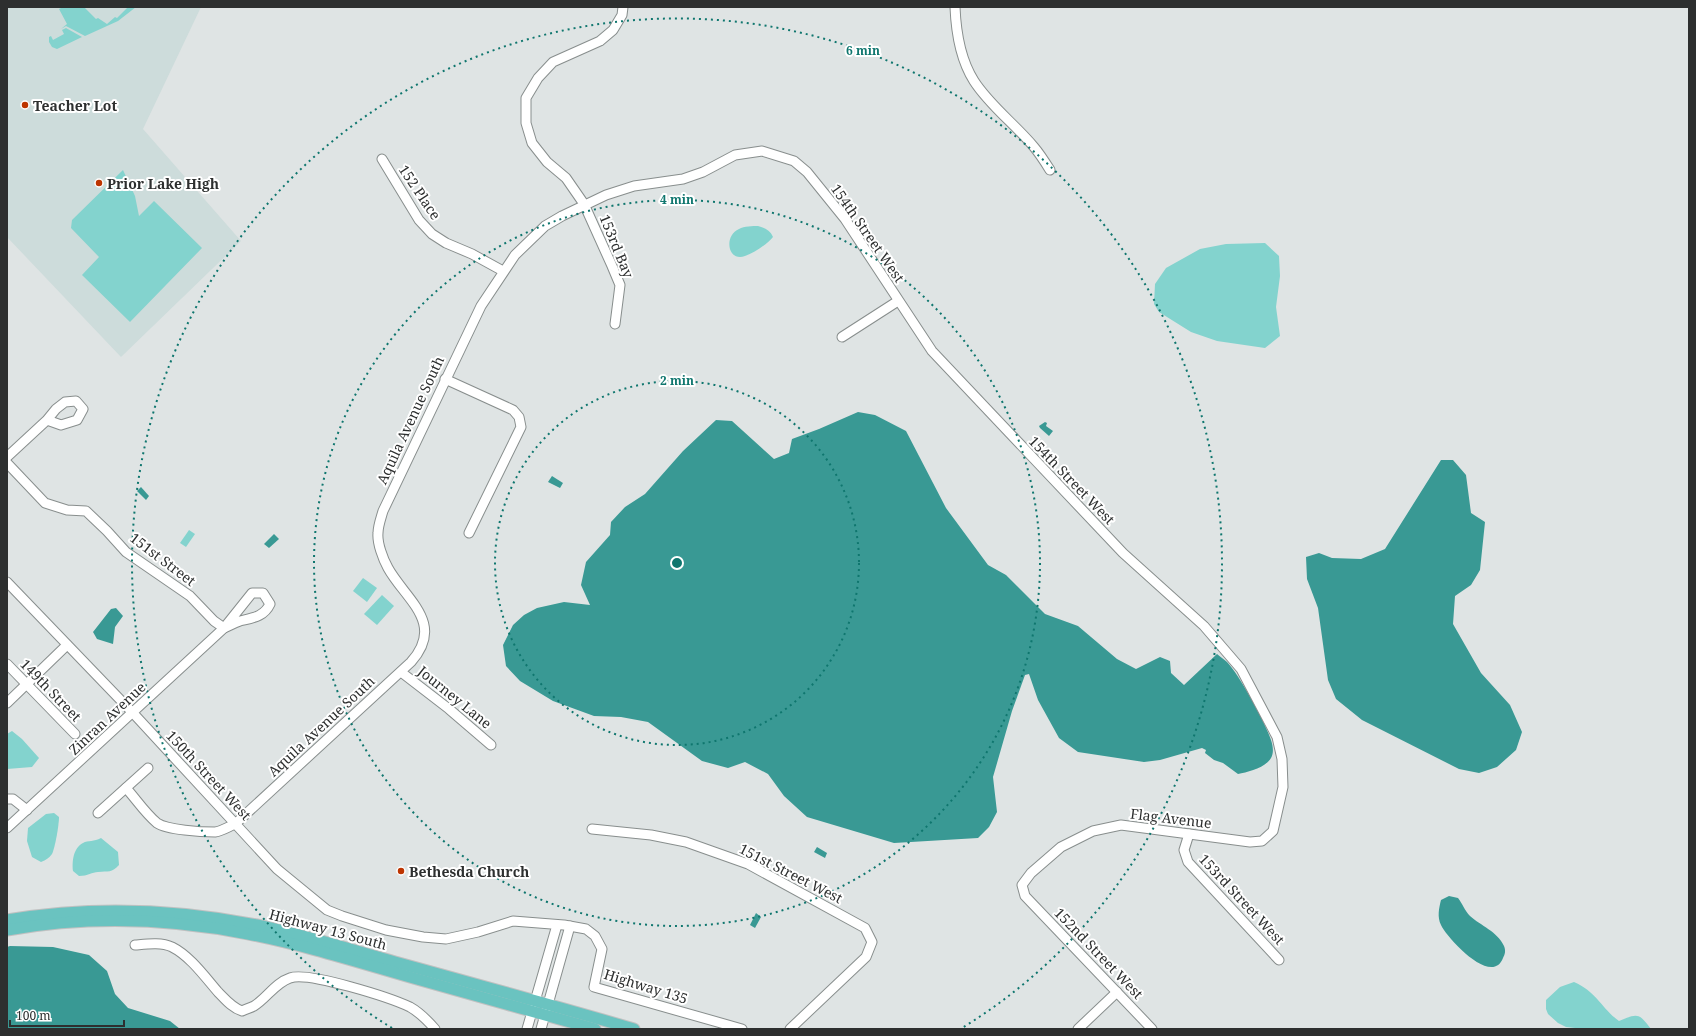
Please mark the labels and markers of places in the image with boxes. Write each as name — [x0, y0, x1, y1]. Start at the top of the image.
place label: Teacher Lot — [33, 96, 117, 115]
marker: Teacher Lot — [20, 100, 30, 110]
place label: Prior Lake High — [107, 174, 219, 193]
marker: Prior Lake High — [94, 178, 104, 188]
centre of rings — [670, 556, 684, 570]
place label: Bethesda Church — [409, 862, 529, 881]
marker: Bethesda Church — [396, 866, 406, 876]

